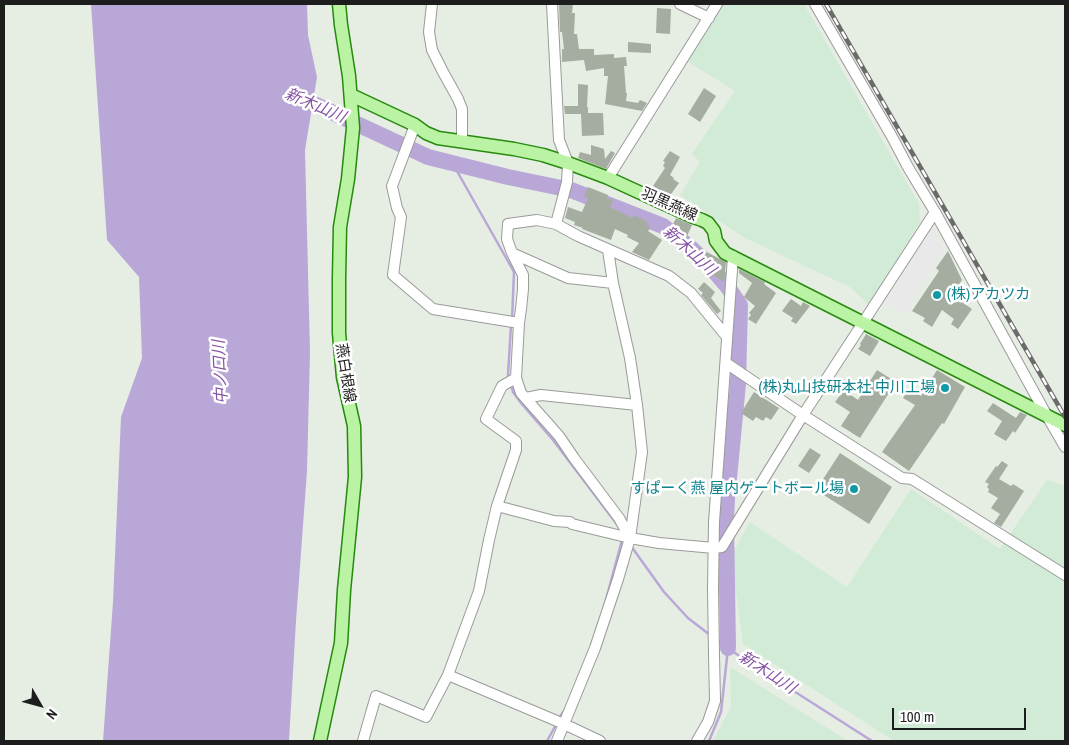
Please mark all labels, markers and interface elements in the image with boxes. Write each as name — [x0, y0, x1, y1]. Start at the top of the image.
water label: 新木山川 — [282, 85, 348, 127]
street label: 羽黒燕線 — [638, 185, 700, 225]
water label: 新木山川 — [659, 222, 719, 280]
place label: (株)アカツカ — [947, 286, 1030, 304]
marker: (株)アカツカ — [931, 289, 943, 301]
water label: 中ノ口川 — [210, 340, 232, 404]
street label: 燕白根線 — [331, 342, 359, 404]
place label: (株)丸山技研本社 中川工場 — [758, 379, 935, 397]
marker: (株)丸山技研本社 中川工場 — [939, 382, 951, 394]
place label: すぱーく燕 屋内ゲートボール場 — [631, 480, 844, 498]
marker: すぱーく燕 屋内ゲートボール場 — [848, 483, 860, 495]
water label: 新木山川 — [735, 648, 799, 698]
north arrow — [15, 680, 65, 730]
scale bar — [894, 698, 1028, 730]
text: N — [42, 705, 61, 723]
text: 100 m — [900, 706, 934, 727]

